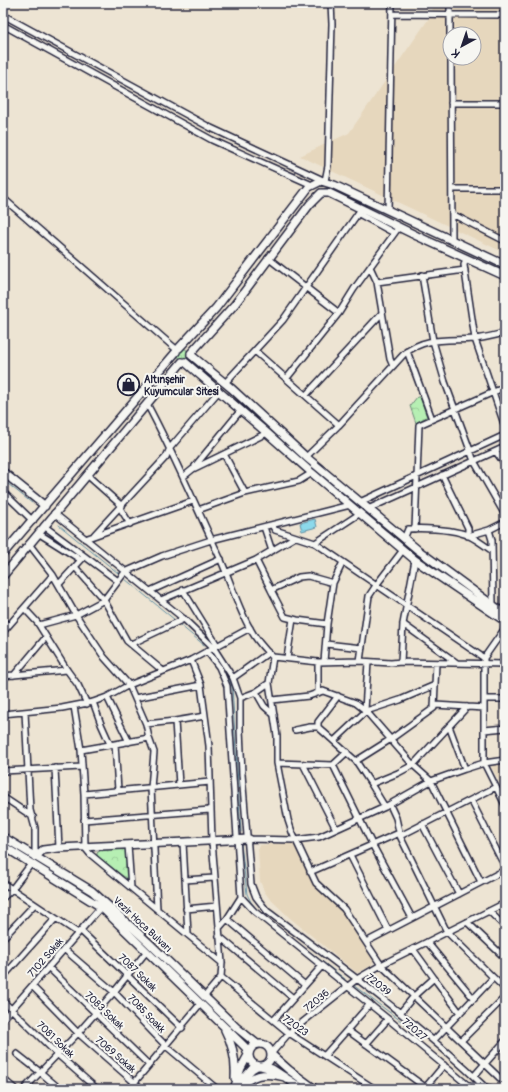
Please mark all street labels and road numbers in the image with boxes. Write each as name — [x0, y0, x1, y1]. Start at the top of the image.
street label: Vezir Hoca Bulvarı — [111, 895, 174, 955]
street label: 7102 Sokak — [25, 935, 67, 980]
street label: 7087 Sokak — [116, 951, 160, 995]
street label: 72039 — [364, 971, 393, 998]
street label: 72036 — [302, 987, 332, 1015]
street label: 7083 Sokak — [82, 989, 127, 1033]
street label: 7085 Soakk — [125, 992, 168, 1036]
street label: 72023 — [280, 1013, 311, 1039]
street label: 72027 — [400, 1016, 430, 1044]
street label: 7081 Sokak — [34, 1019, 77, 1061]
street label: 7069 Sokak — [93, 1034, 139, 1076]

